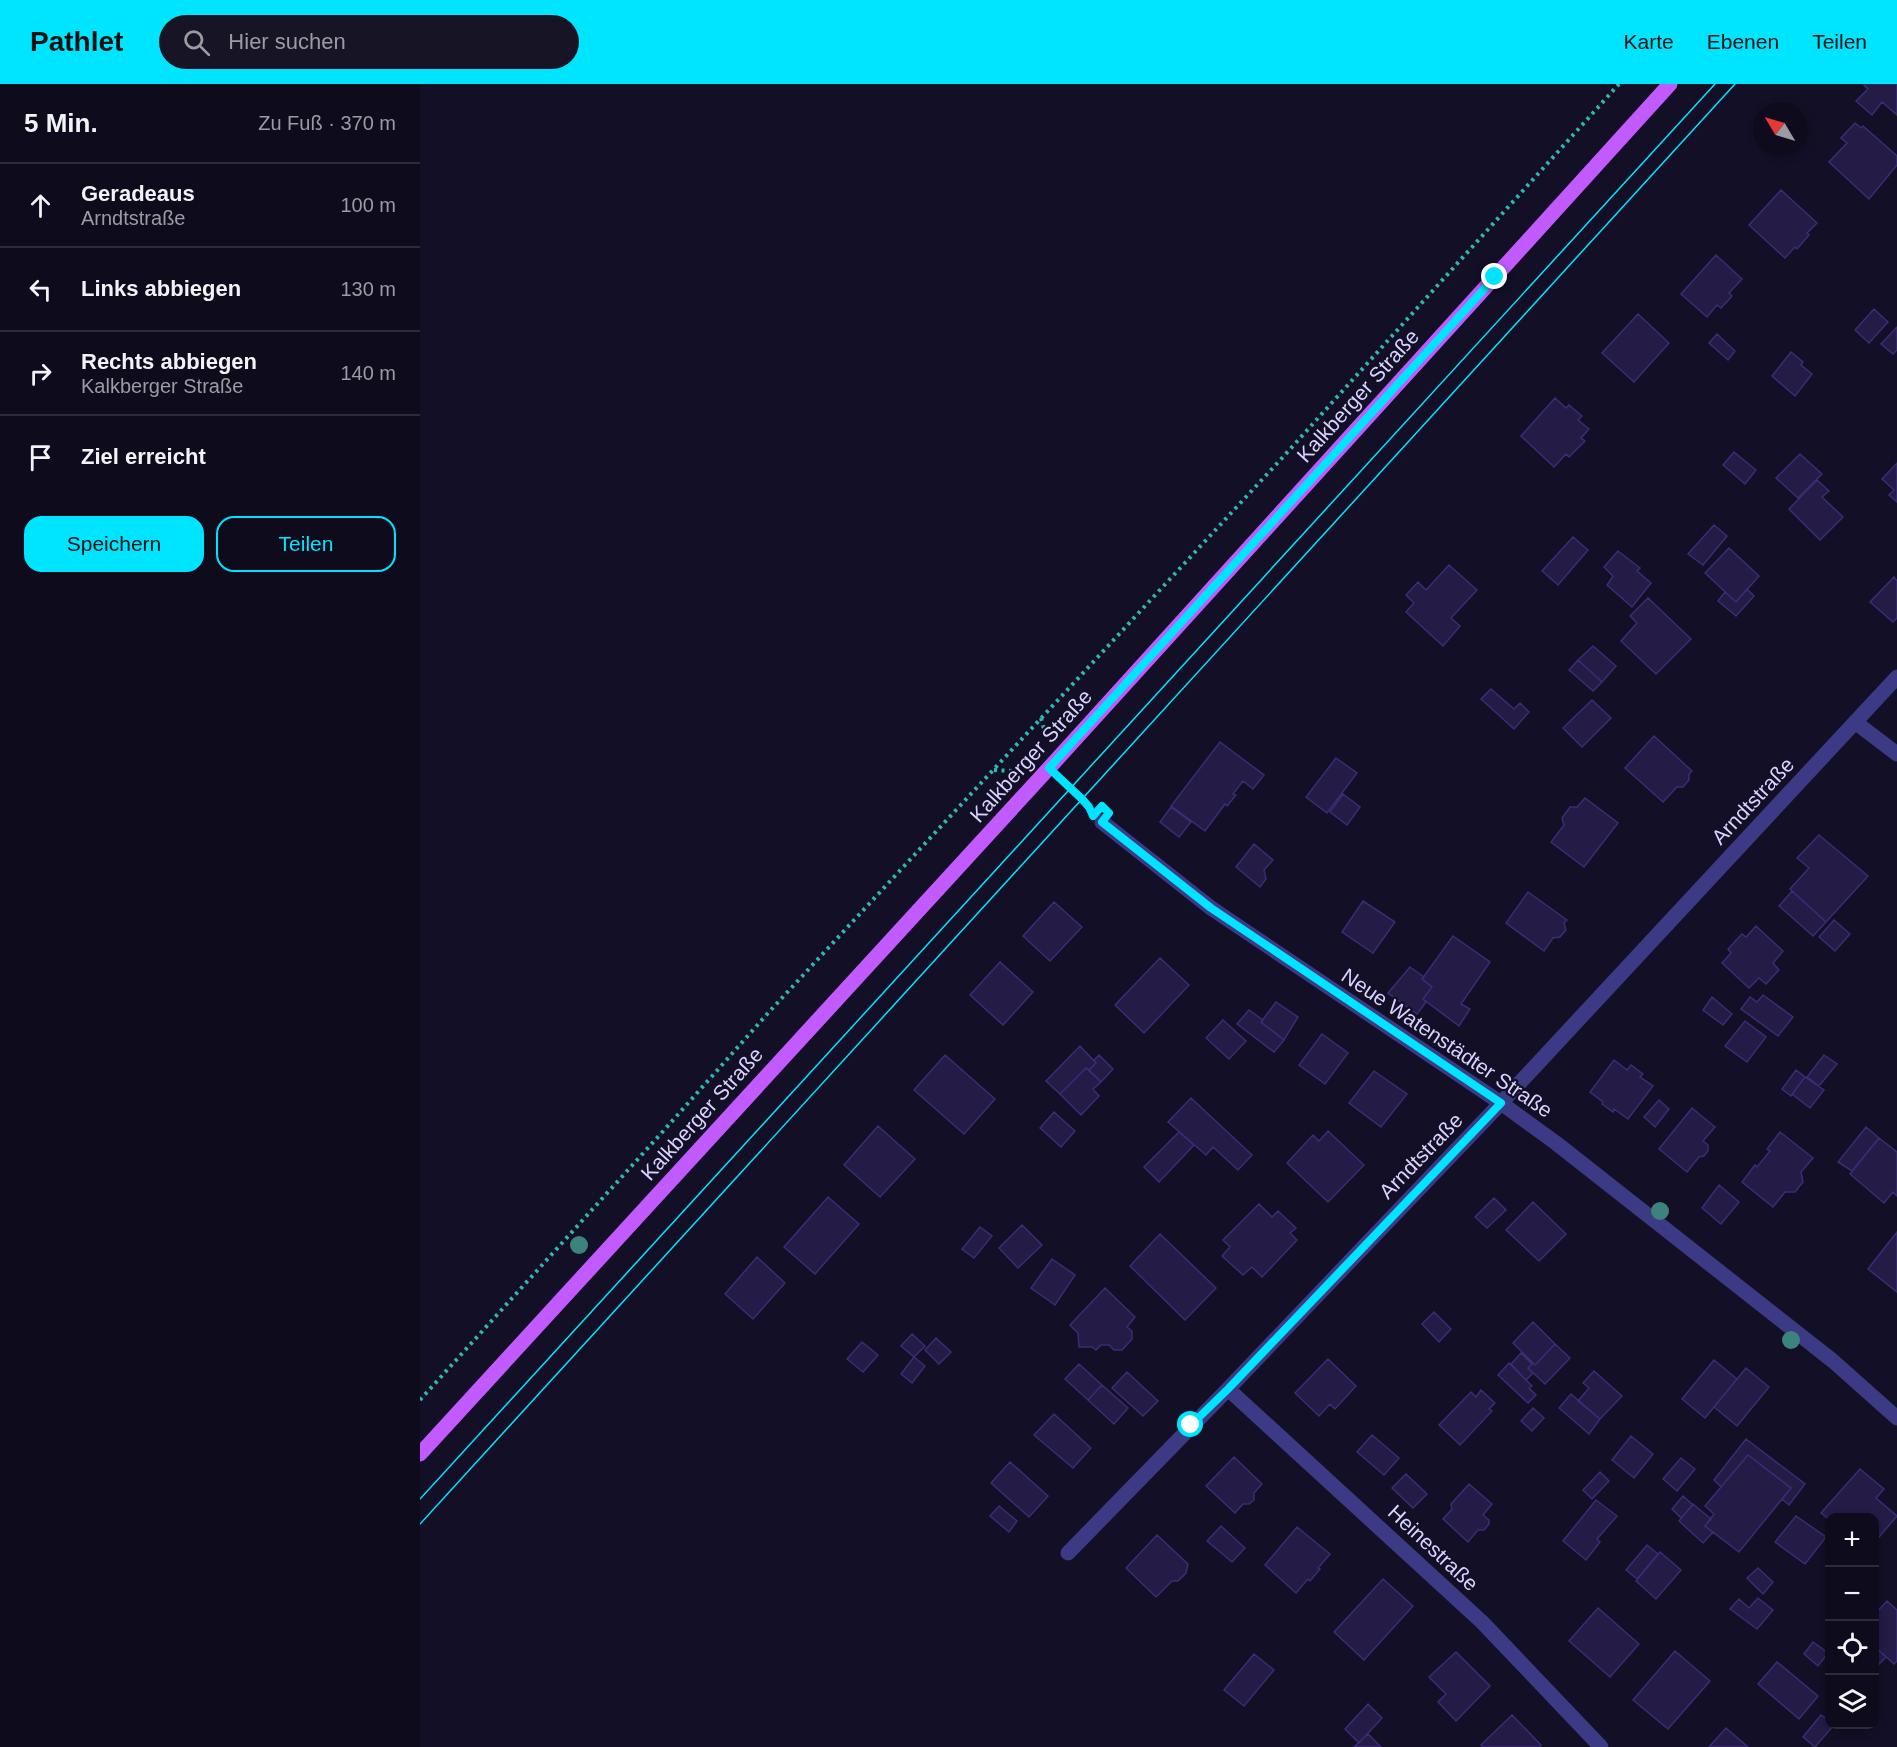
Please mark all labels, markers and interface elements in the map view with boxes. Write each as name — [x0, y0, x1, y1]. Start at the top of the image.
search box — [159, 15, 579, 69]
text: Pathlet — [30, 26, 123, 57]
icon: search — [180, 26, 213, 59]
text: Hier suchen — [228, 29, 346, 54]
text: Karte — [1624, 30, 1674, 53]
text: Ebenen — [1707, 30, 1779, 53]
text: Teilen — [1812, 30, 1867, 53]
north arrow — [1753, 102, 1807, 156]
text: 5 Min. — [24, 108, 98, 138]
text: Zu Fuß · 370 m — [258, 112, 396, 134]
text: Geradeaus — [81, 181, 195, 206]
icon: ahead — [24, 189, 57, 222]
text: 100 m — [340, 194, 396, 216]
text: Arndtstraße — [81, 207, 185, 229]
route end — [1481, 263, 1507, 289]
icon: left — [24, 273, 57, 306]
text: Links abbiegen — [81, 276, 241, 301]
text: 130 m — [340, 278, 396, 300]
street label: Kalkberger Straße — [1292, 325, 1423, 467]
text: Rechts abbiegen — [81, 349, 257, 374]
icon: right — [24, 357, 57, 390]
text: 140 m — [340, 362, 396, 384]
text: Kalkberger Straße — [81, 375, 243, 397]
icon: arrive — [24, 441, 57, 474]
text: Ziel erreicht — [81, 444, 206, 469]
button: Speichern — [24, 516, 204, 572]
button: Teilen — [216, 516, 396, 572]
street label: Kalkberger Straße — [965, 685, 1096, 827]
street label: Arndtstraße — [1707, 753, 1798, 849]
street label: Neue Watenstädter Straße — [1338, 963, 1557, 1122]
street label: Kalkberger Straße — [636, 1043, 767, 1185]
street label: Arndtstraße — [1374, 1108, 1467, 1203]
route start — [1177, 1411, 1203, 1437]
street label: Heinestraße — [1384, 1500, 1483, 1595]
map controls — [1825, 1513, 1879, 1729]
button: + — [1825, 1513, 1879, 1567]
button: − — [1825, 1567, 1879, 1621]
button: locate — [1825, 1621, 1879, 1675]
button: layers — [1825, 1675, 1879, 1729]

